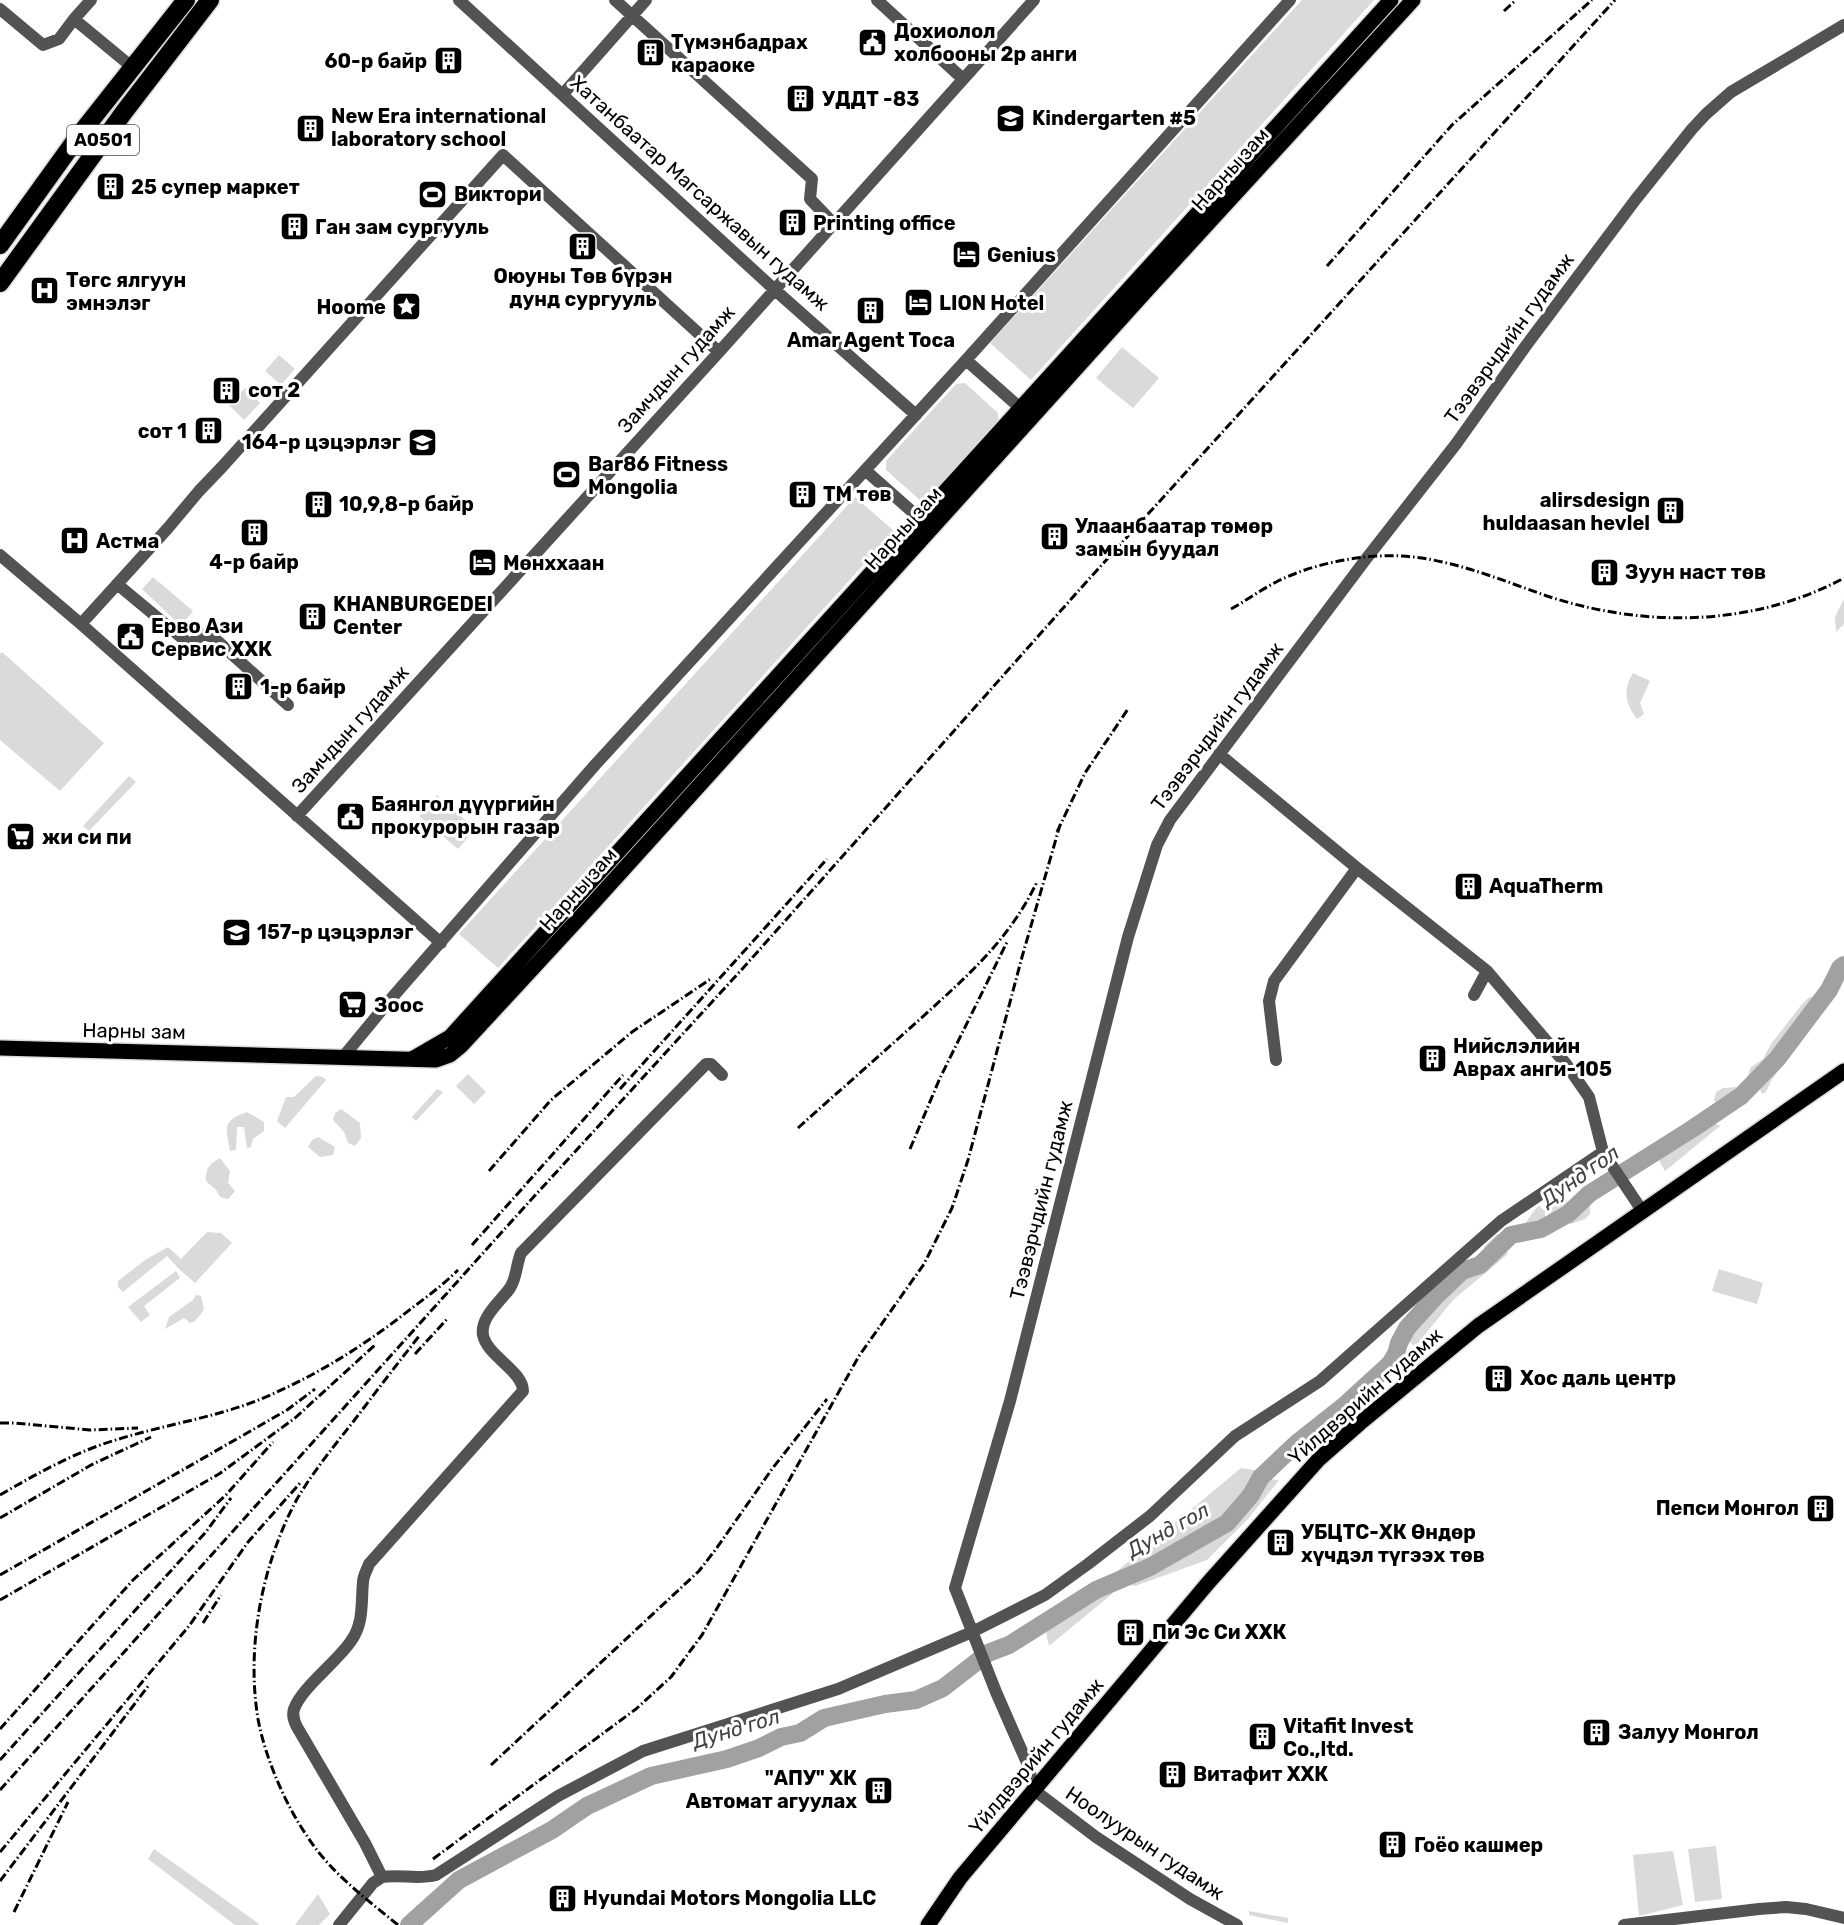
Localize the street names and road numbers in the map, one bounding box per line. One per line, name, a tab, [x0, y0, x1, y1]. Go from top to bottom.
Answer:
street label: Хатанбаатар Магсаржавын гудамж	[566, 70, 834, 316]
street label: Нарны зам	[1186, 123, 1274, 215]
road number: A0501	[67, 125, 139, 155]
street label: Тээвэрчдийн гудамж	[1439, 248, 1579, 428]
street label: Замчдын гудамж	[612, 300, 740, 438]
street label: Нарны зам	[859, 482, 947, 574]
street label: Тээвэрчдийн гудамж	[1146, 637, 1288, 815]
street label: Замчдын гудамж	[286, 660, 414, 798]
street label: Нарны зам	[534, 843, 622, 935]
street label: Нарны зам	[82, 1018, 186, 1044]
street label: Тээвэрчдийн гудамж	[1005, 1098, 1077, 1302]
street label: Yйлдвэрийн гудамж	[1283, 1322, 1447, 1470]
street label: Yйлдвэрийн гудамж	[964, 1673, 1108, 1839]
street label: Ноолуурын гудамж	[1061, 1781, 1229, 1905]

